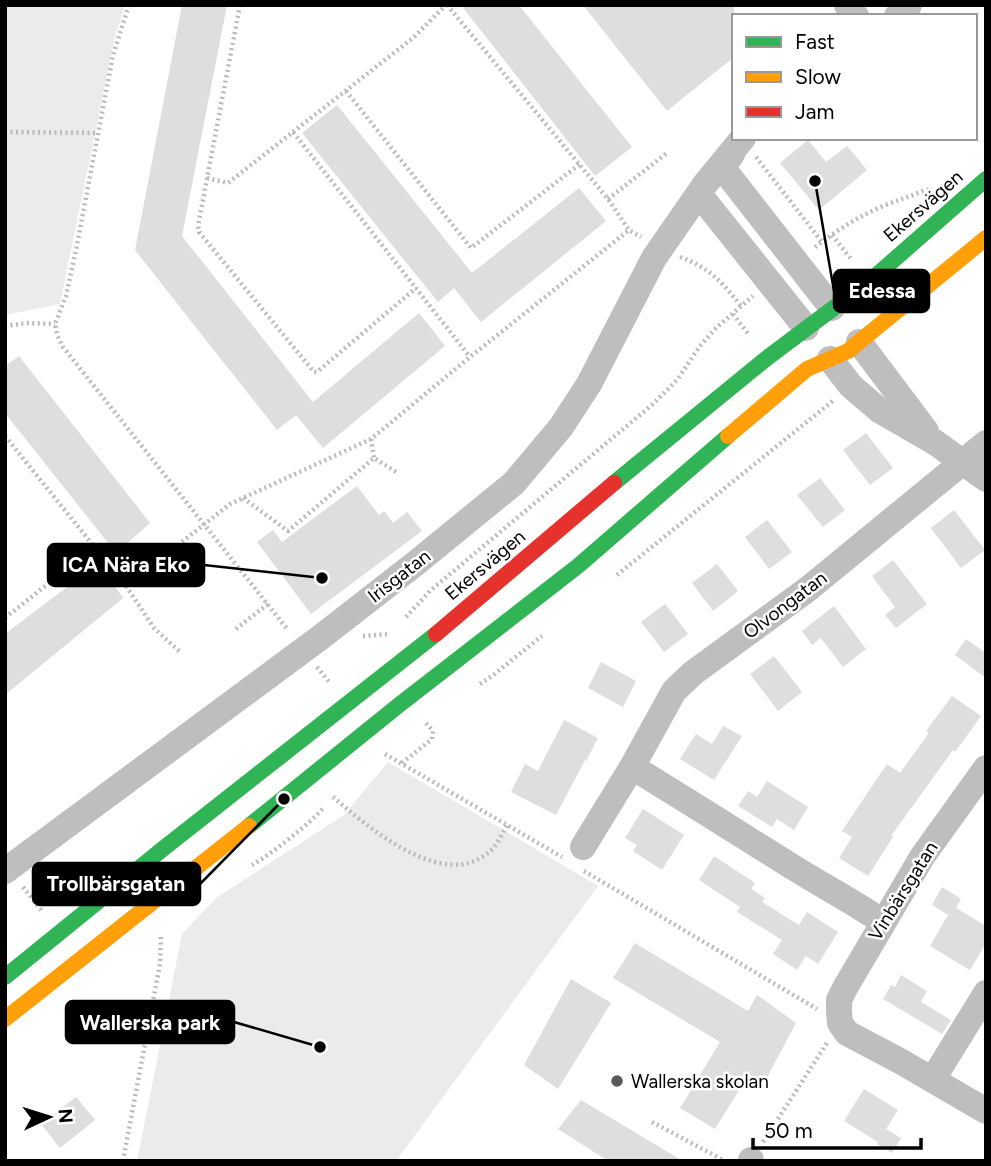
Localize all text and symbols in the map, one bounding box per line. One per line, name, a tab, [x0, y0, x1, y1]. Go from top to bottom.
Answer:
legend	[732, 14, 977, 140]
text: Fast	[795, 29, 835, 54]
text: Slow	[795, 64, 841, 89]
text: Jam	[795, 99, 834, 124]
street label: Ekersvägen	[879, 165, 967, 247]
callout: Edessa	[834, 270, 929, 312]
text: Edessa	[848, 278, 916, 303]
street label: Ekersvägen	[440, 525, 530, 605]
callout: ICA Nära Eko	[48, 544, 204, 586]
street label: Irisgatan	[363, 544, 435, 608]
text: ICA Nära Eko	[62, 552, 190, 577]
street label: Olvongatan	[739, 566, 831, 644]
street label: Vinbärsgatan	[863, 837, 943, 945]
callout: Trollbärsgatan	[33, 863, 200, 905]
text: Trollbärsgatan	[47, 871, 185, 896]
callout: Wallerska park	[66, 1001, 234, 1043]
text: Wallerska park	[80, 1010, 221, 1035]
place label: Wallerska skolan	[631, 1070, 769, 1093]
marker: Wallerska skolan	[609, 1073, 625, 1089]
north arrow	[14, 1082, 84, 1152]
scale bar	[753, 1106, 921, 1150]
text: N	[53, 1108, 77, 1124]
text: 50 m	[764, 1118, 813, 1143]

